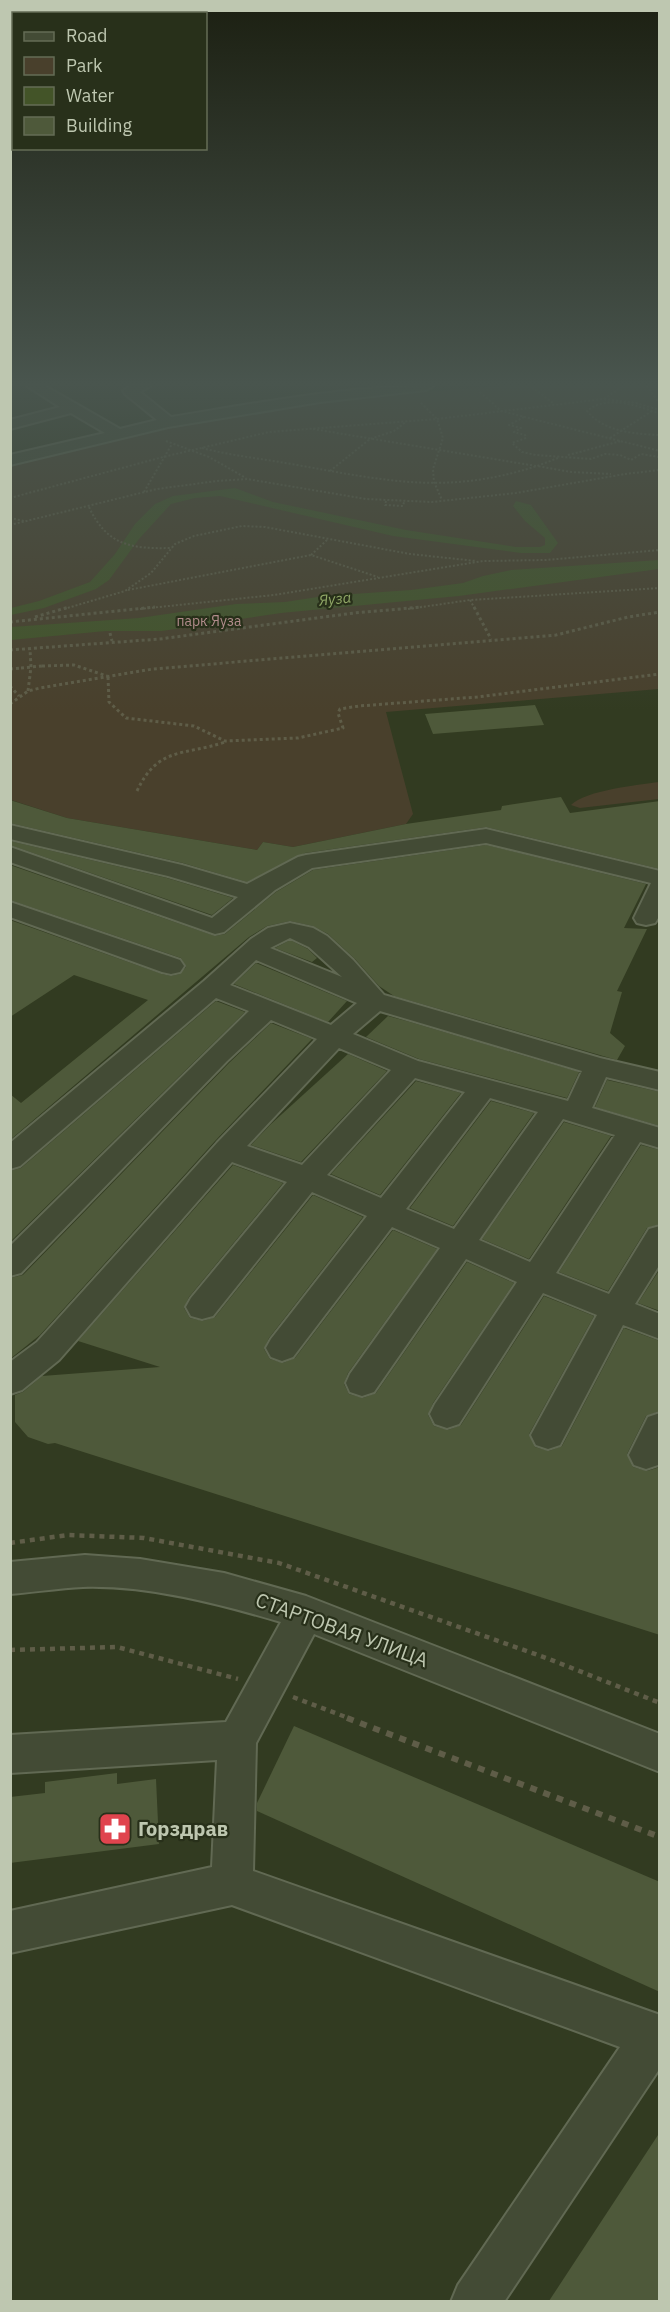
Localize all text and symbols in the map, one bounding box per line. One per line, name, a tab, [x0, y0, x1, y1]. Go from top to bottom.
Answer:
legend	[12, 12, 207, 150]
text: Road	[66, 24, 107, 47]
text: Park	[66, 54, 103, 77]
text: Water	[66, 84, 115, 107]
text: Building	[66, 114, 133, 137]
water label: Яуза	[317, 587, 352, 610]
park label: парк Яуза	[177, 612, 242, 630]
street label: СТАРТОВАЯ УЛИЦА	[252, 1586, 432, 1673]
pharmacy icon: Горздрав	[97, 1811, 133, 1847]
place label: Горздрав	[138, 1815, 228, 1842]

